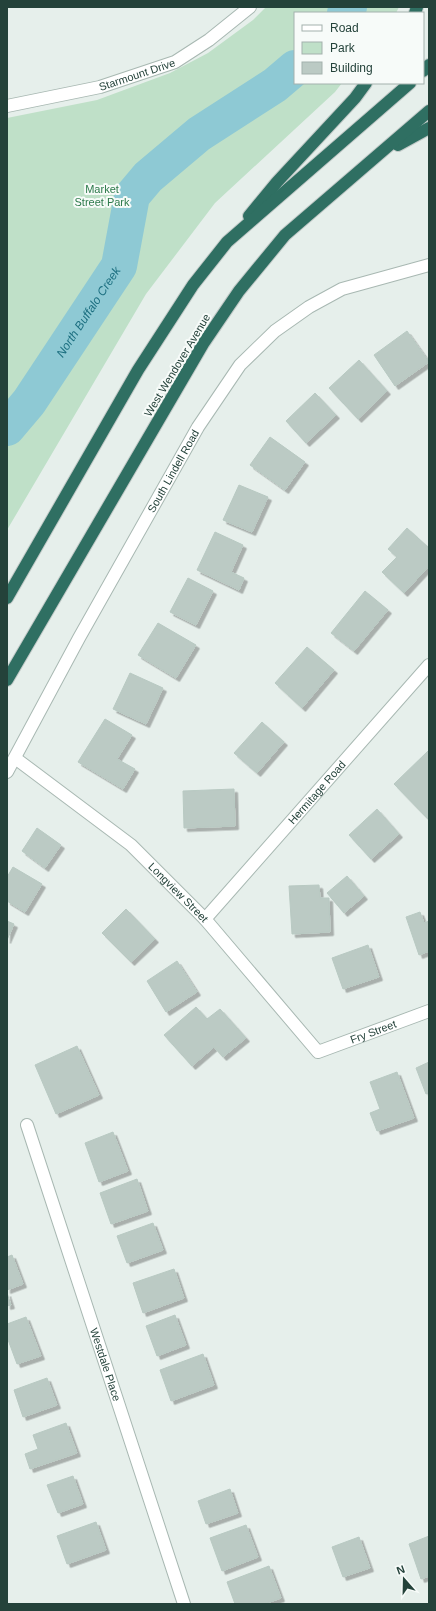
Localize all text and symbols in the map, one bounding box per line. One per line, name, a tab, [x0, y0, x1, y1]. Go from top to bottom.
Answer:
legend	[294, 12, 424, 84]
text: Road	[330, 21, 359, 35]
text: Park	[330, 41, 356, 55]
street label: Starmount Drive	[97, 56, 177, 93]
text: Building	[330, 61, 373, 75]
park label: Market Street Park	[74, 183, 130, 208]
water label: North Buffalo Creek	[54, 263, 124, 360]
street label: West Wendover Avenue	[142, 312, 212, 418]
street label: South Lindell Road	[145, 427, 201, 514]
street label: Hermitage Road	[286, 758, 348, 826]
street label: Longview Street	[146, 860, 211, 924]
street label: Fry Street	[348, 1018, 398, 1046]
street label: Westdale Place	[88, 1326, 123, 1403]
north arrow	[384, 1559, 424, 1599]
text: N	[395, 1563, 406, 1577]

